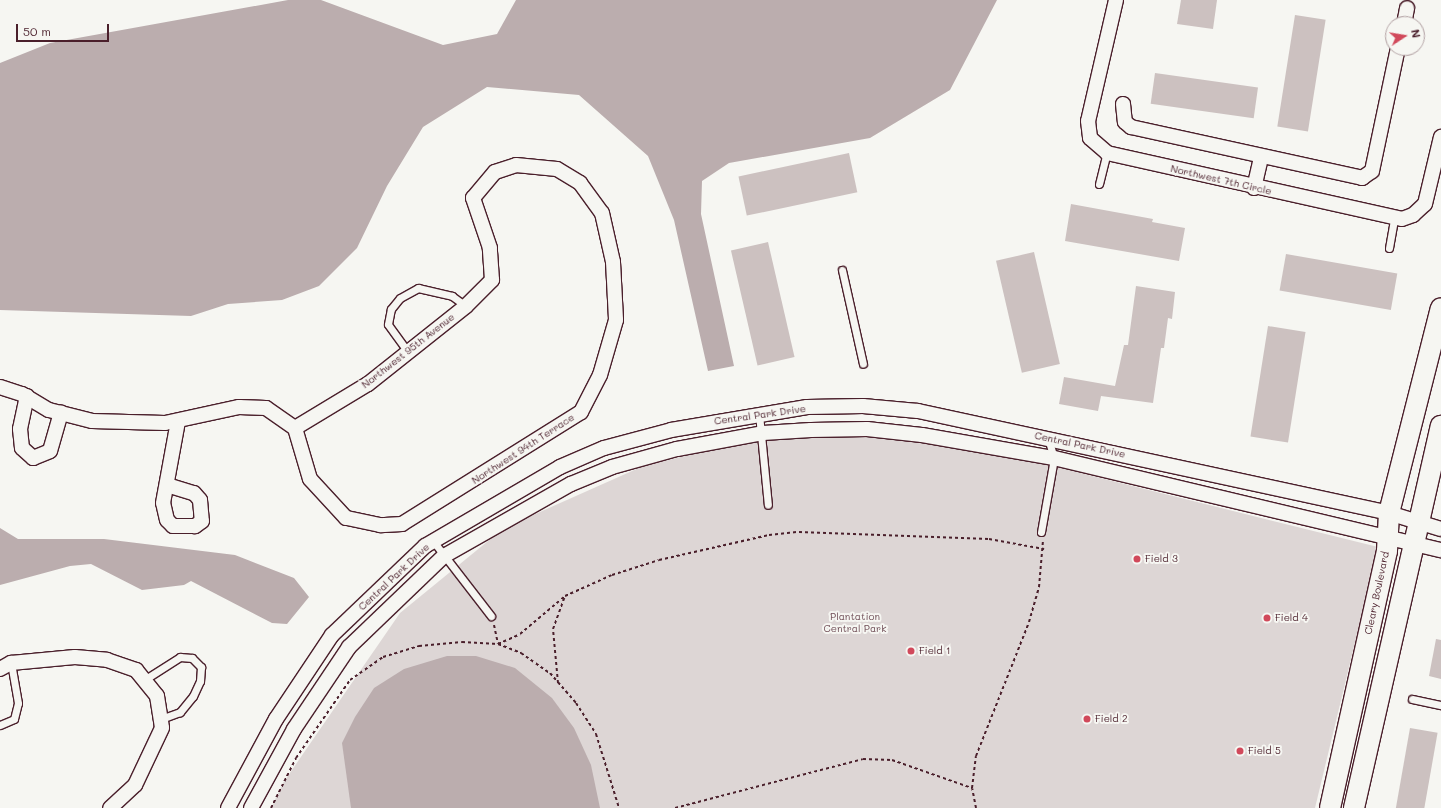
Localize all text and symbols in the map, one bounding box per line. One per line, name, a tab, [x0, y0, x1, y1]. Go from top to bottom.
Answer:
scale bar	[18, 16, 111, 42]
north arrow	[1385, 16, 1425, 56]
text: 50 m	[23, 23, 51, 39]
text: N	[1408, 28, 1424, 39]
street label: Northwest 7th Circle	[1169, 163, 1273, 197]
street label: Northwest 95th Avenue	[359, 311, 457, 391]
street label: Central Park Drive	[713, 403, 807, 427]
street label: Northwest 94th Terrace	[469, 411, 577, 487]
street label: Central Park Drive	[1033, 430, 1127, 460]
street label: Central Park Drive	[356, 541, 432, 613]
street label: Cleary Boulevard	[1362, 550, 1392, 636]
place label: Field 3	[1145, 553, 1178, 565]
marker: Field 3	[1132, 554, 1142, 564]
park label: Plantation Central Park	[824, 610, 886, 634]
place label: Field 4	[1275, 612, 1308, 624]
marker: Field 4	[1262, 613, 1272, 623]
place label: Field 1	[919, 645, 950, 657]
marker: Field 1	[906, 646, 916, 656]
place label: Field 2	[1095, 713, 1127, 725]
marker: Field 2	[1082, 714, 1092, 724]
place label: Field 5	[1248, 745, 1281, 757]
marker: Field 5	[1235, 746, 1245, 756]

